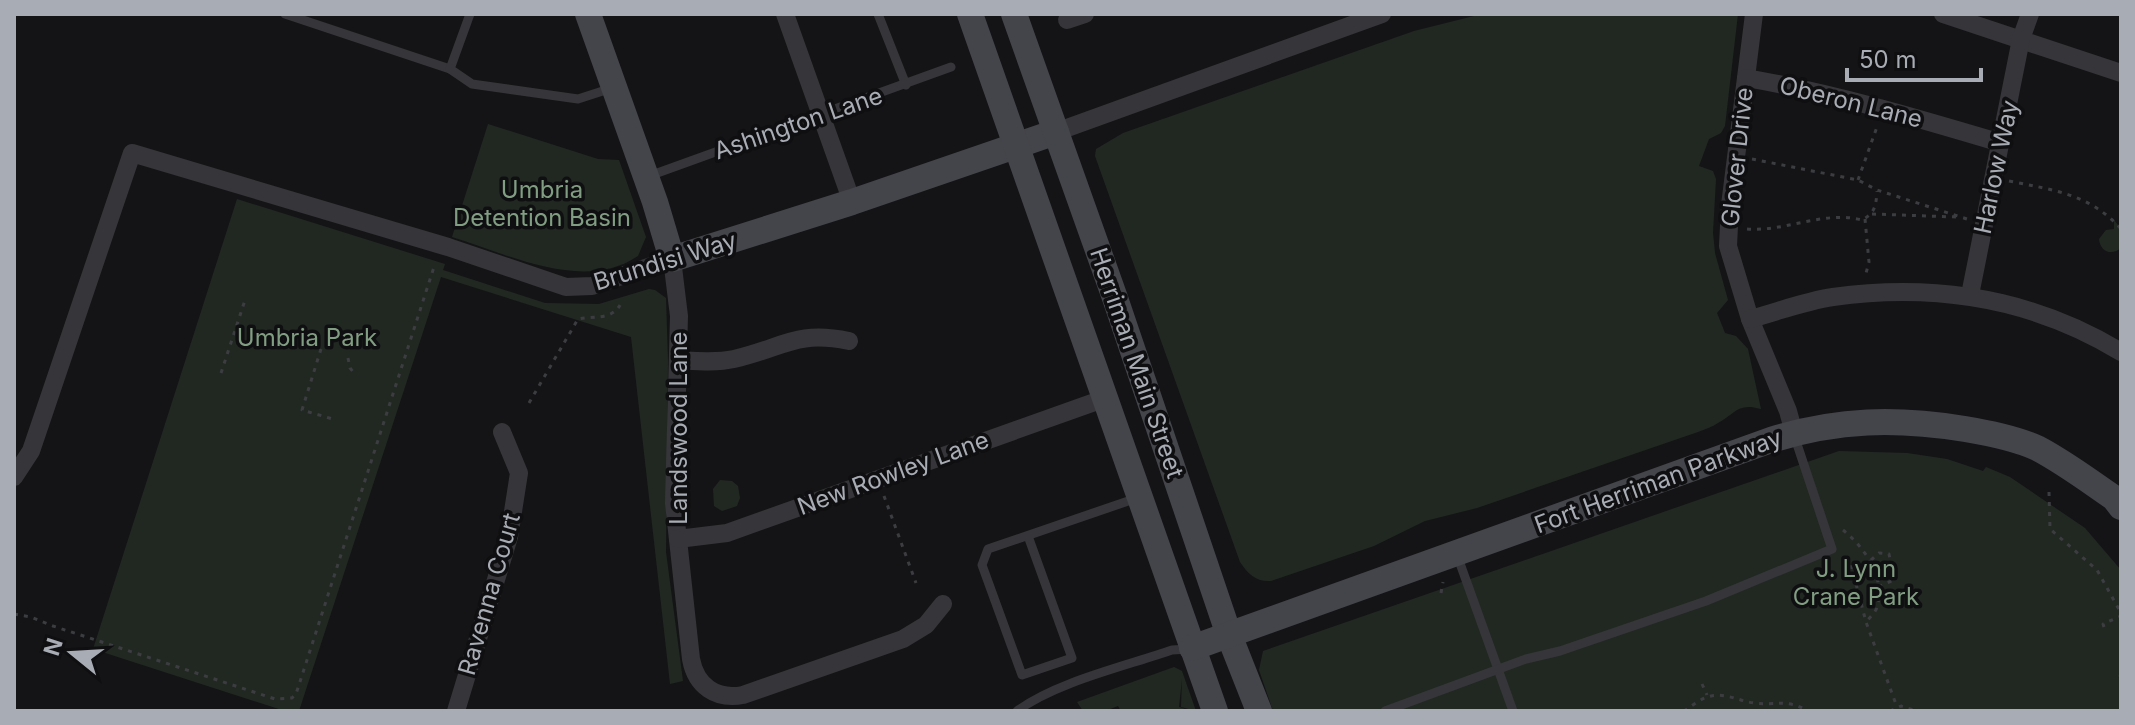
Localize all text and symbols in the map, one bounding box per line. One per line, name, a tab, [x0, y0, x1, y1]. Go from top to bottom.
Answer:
scale bar	[1847, 32, 1981, 82]
text: 50 m	[1859, 45, 1917, 74]
street label: Oberon Lane	[1777, 70, 1925, 134]
street label: Ashington Lane	[710, 81, 886, 165]
street label: Glover Drive	[1715, 86, 1759, 228]
street label: Harlow Way	[1968, 98, 2024, 236]
park label: Umbria Detention Basin	[453, 175, 631, 232]
street label: Brundisi Way	[590, 226, 740, 296]
street label: Herriman Main Street	[1084, 244, 1190, 482]
park label: Umbria Park	[237, 323, 377, 352]
street label: Landswood Lane	[664, 331, 693, 525]
street label: Fort Herriman Parkway	[1530, 423, 1786, 539]
street label: New Rowley Lane	[793, 425, 993, 521]
street label: Ravenna Court	[452, 509, 526, 678]
park label: J. Lynn Crane Park	[1793, 554, 1919, 611]
north arrow	[32, 613, 112, 693]
text: N	[38, 635, 68, 659]

